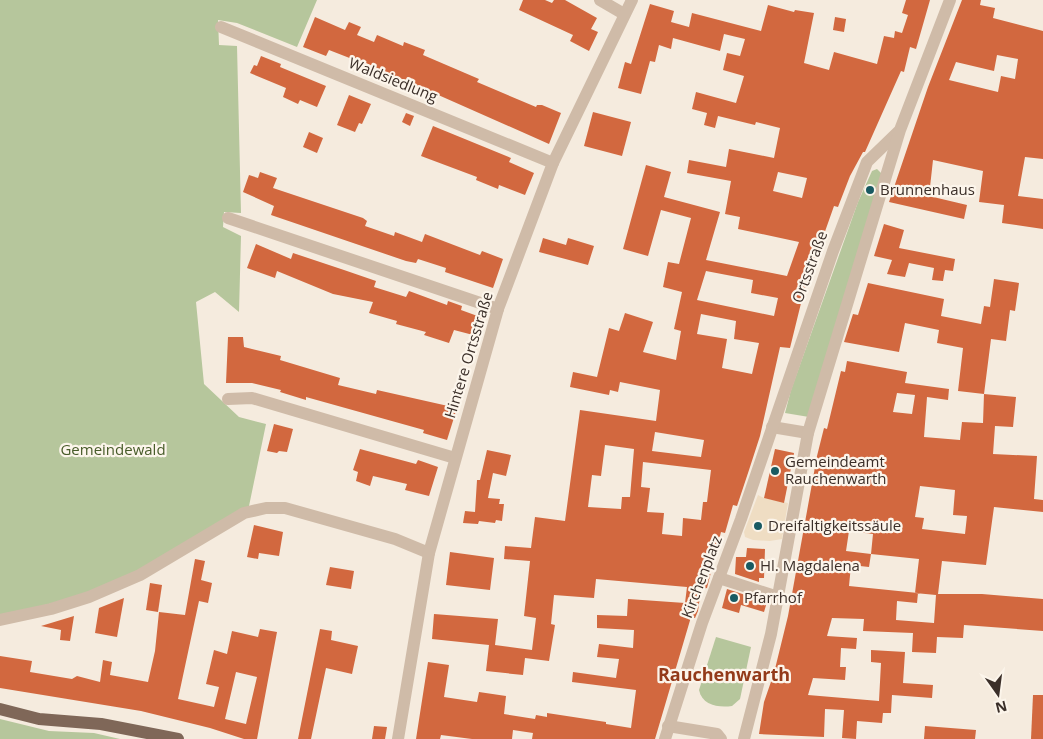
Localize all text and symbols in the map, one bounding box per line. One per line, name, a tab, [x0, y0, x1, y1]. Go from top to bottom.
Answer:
street label: Waldsiedlung	[346, 52, 441, 106]
place label: Brunnenhaus	[880, 179, 975, 199]
marker: Brunnenhaus	[864, 184, 876, 196]
street label: Ortsstraße	[787, 228, 831, 305]
street label: Hintere Ortsstraße	[439, 289, 497, 420]
park label: Gemeindewald	[60, 439, 166, 459]
place label: Gemeindeamt Rauchenwarth	[785, 451, 886, 488]
marker: Gemeindeamt Rauchenwarth	[769, 465, 781, 477]
place label: Dreifaltigkeitssäule	[768, 515, 901, 535]
marker: Dreifaltigkeitssäule	[752, 520, 764, 532]
street label: Kirchenplatz	[676, 533, 726, 621]
place label: Hl. Magdalena	[760, 555, 860, 575]
marker: Hl. Magdalena	[744, 560, 756, 572]
place label: Pfarrhof	[744, 587, 803, 607]
marker: Pfarrhof	[728, 592, 740, 604]
district label: Rauchenwarth	[658, 662, 790, 686]
north arrow	[973, 669, 1023, 719]
text: N	[993, 697, 1009, 718]

